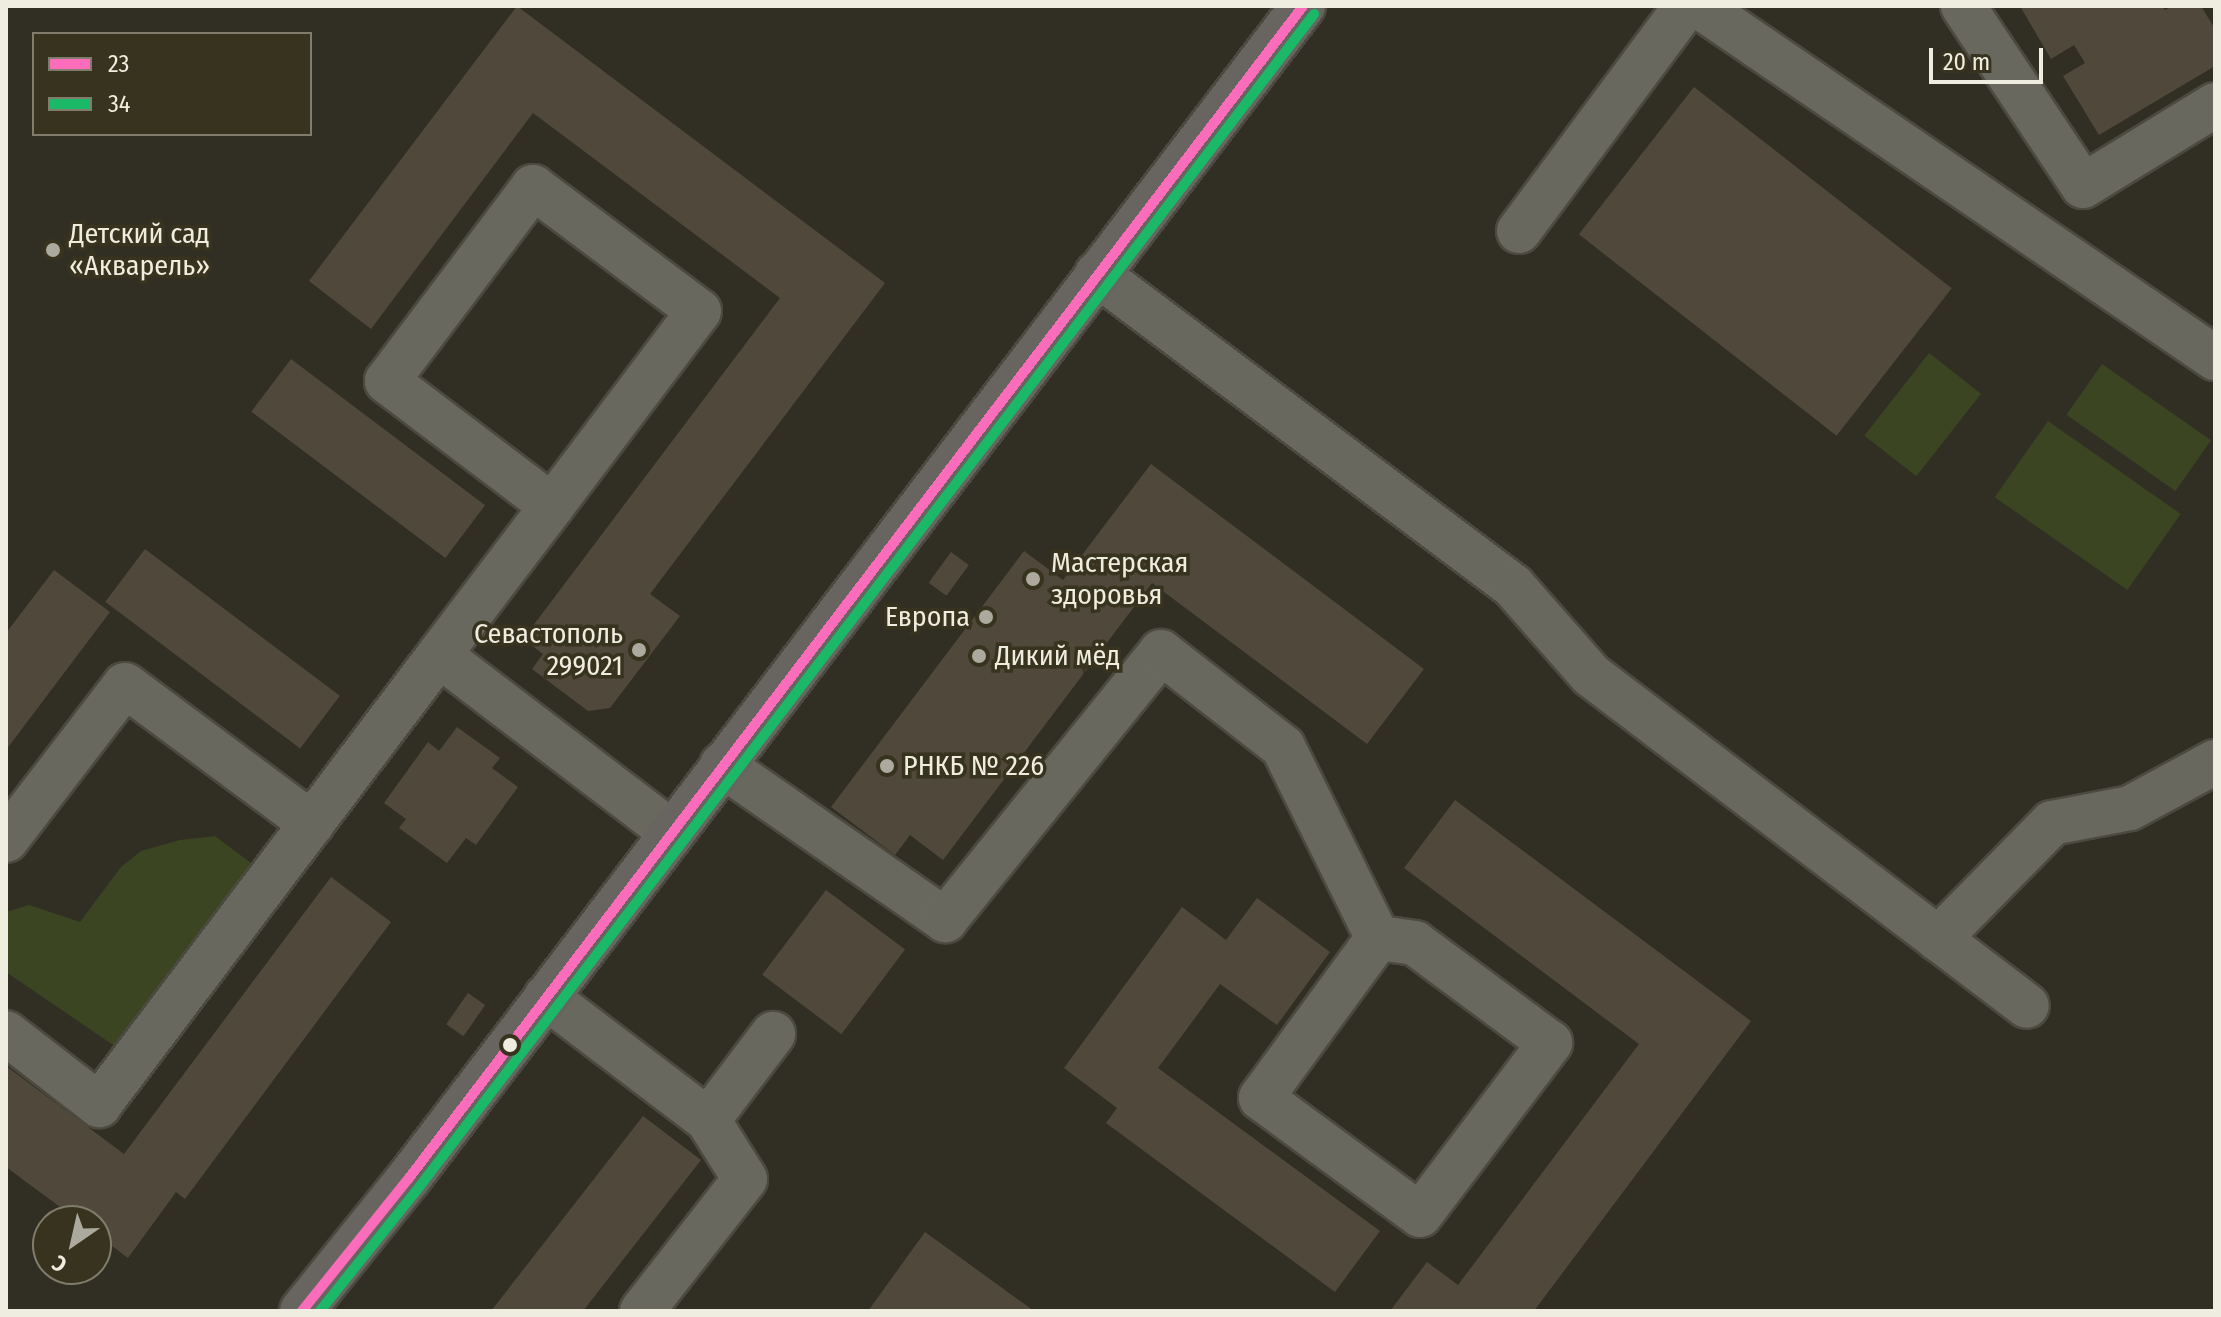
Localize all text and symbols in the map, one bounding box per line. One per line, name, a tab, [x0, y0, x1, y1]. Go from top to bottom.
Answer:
legend	[32, 32, 312, 136]
scale bar	[1933, 32, 2047, 82]
text: 20 m	[1943, 48, 1990, 76]
text: 23	[108, 50, 129, 78]
text: 34	[108, 90, 130, 118]
place label: Детский сад «Акварель»	[69, 217, 210, 283]
marker: Детский сад «Акварель»	[44, 241, 62, 259]
place label: Мастерская здоровья	[1051, 546, 1188, 612]
marker: Мастерская здоровья	[1022, 568, 1044, 590]
place label: Европа	[885, 600, 970, 634]
marker: Европа	[977, 608, 995, 626]
place label: Севастополь 299021	[474, 617, 623, 683]
place label: Дикий мёд	[995, 639, 1120, 673]
marker: Севастополь 299021	[630, 641, 648, 659]
marker: Дикий мёд	[970, 647, 988, 665]
place label: РНКБ № 226	[903, 749, 1044, 783]
marker: РНКБ № 226	[878, 757, 896, 775]
unlabelled marker	[502, 1037, 518, 1053]
north arrow	[32, 1205, 112, 1285]
text: С	[47, 1249, 72, 1278]

